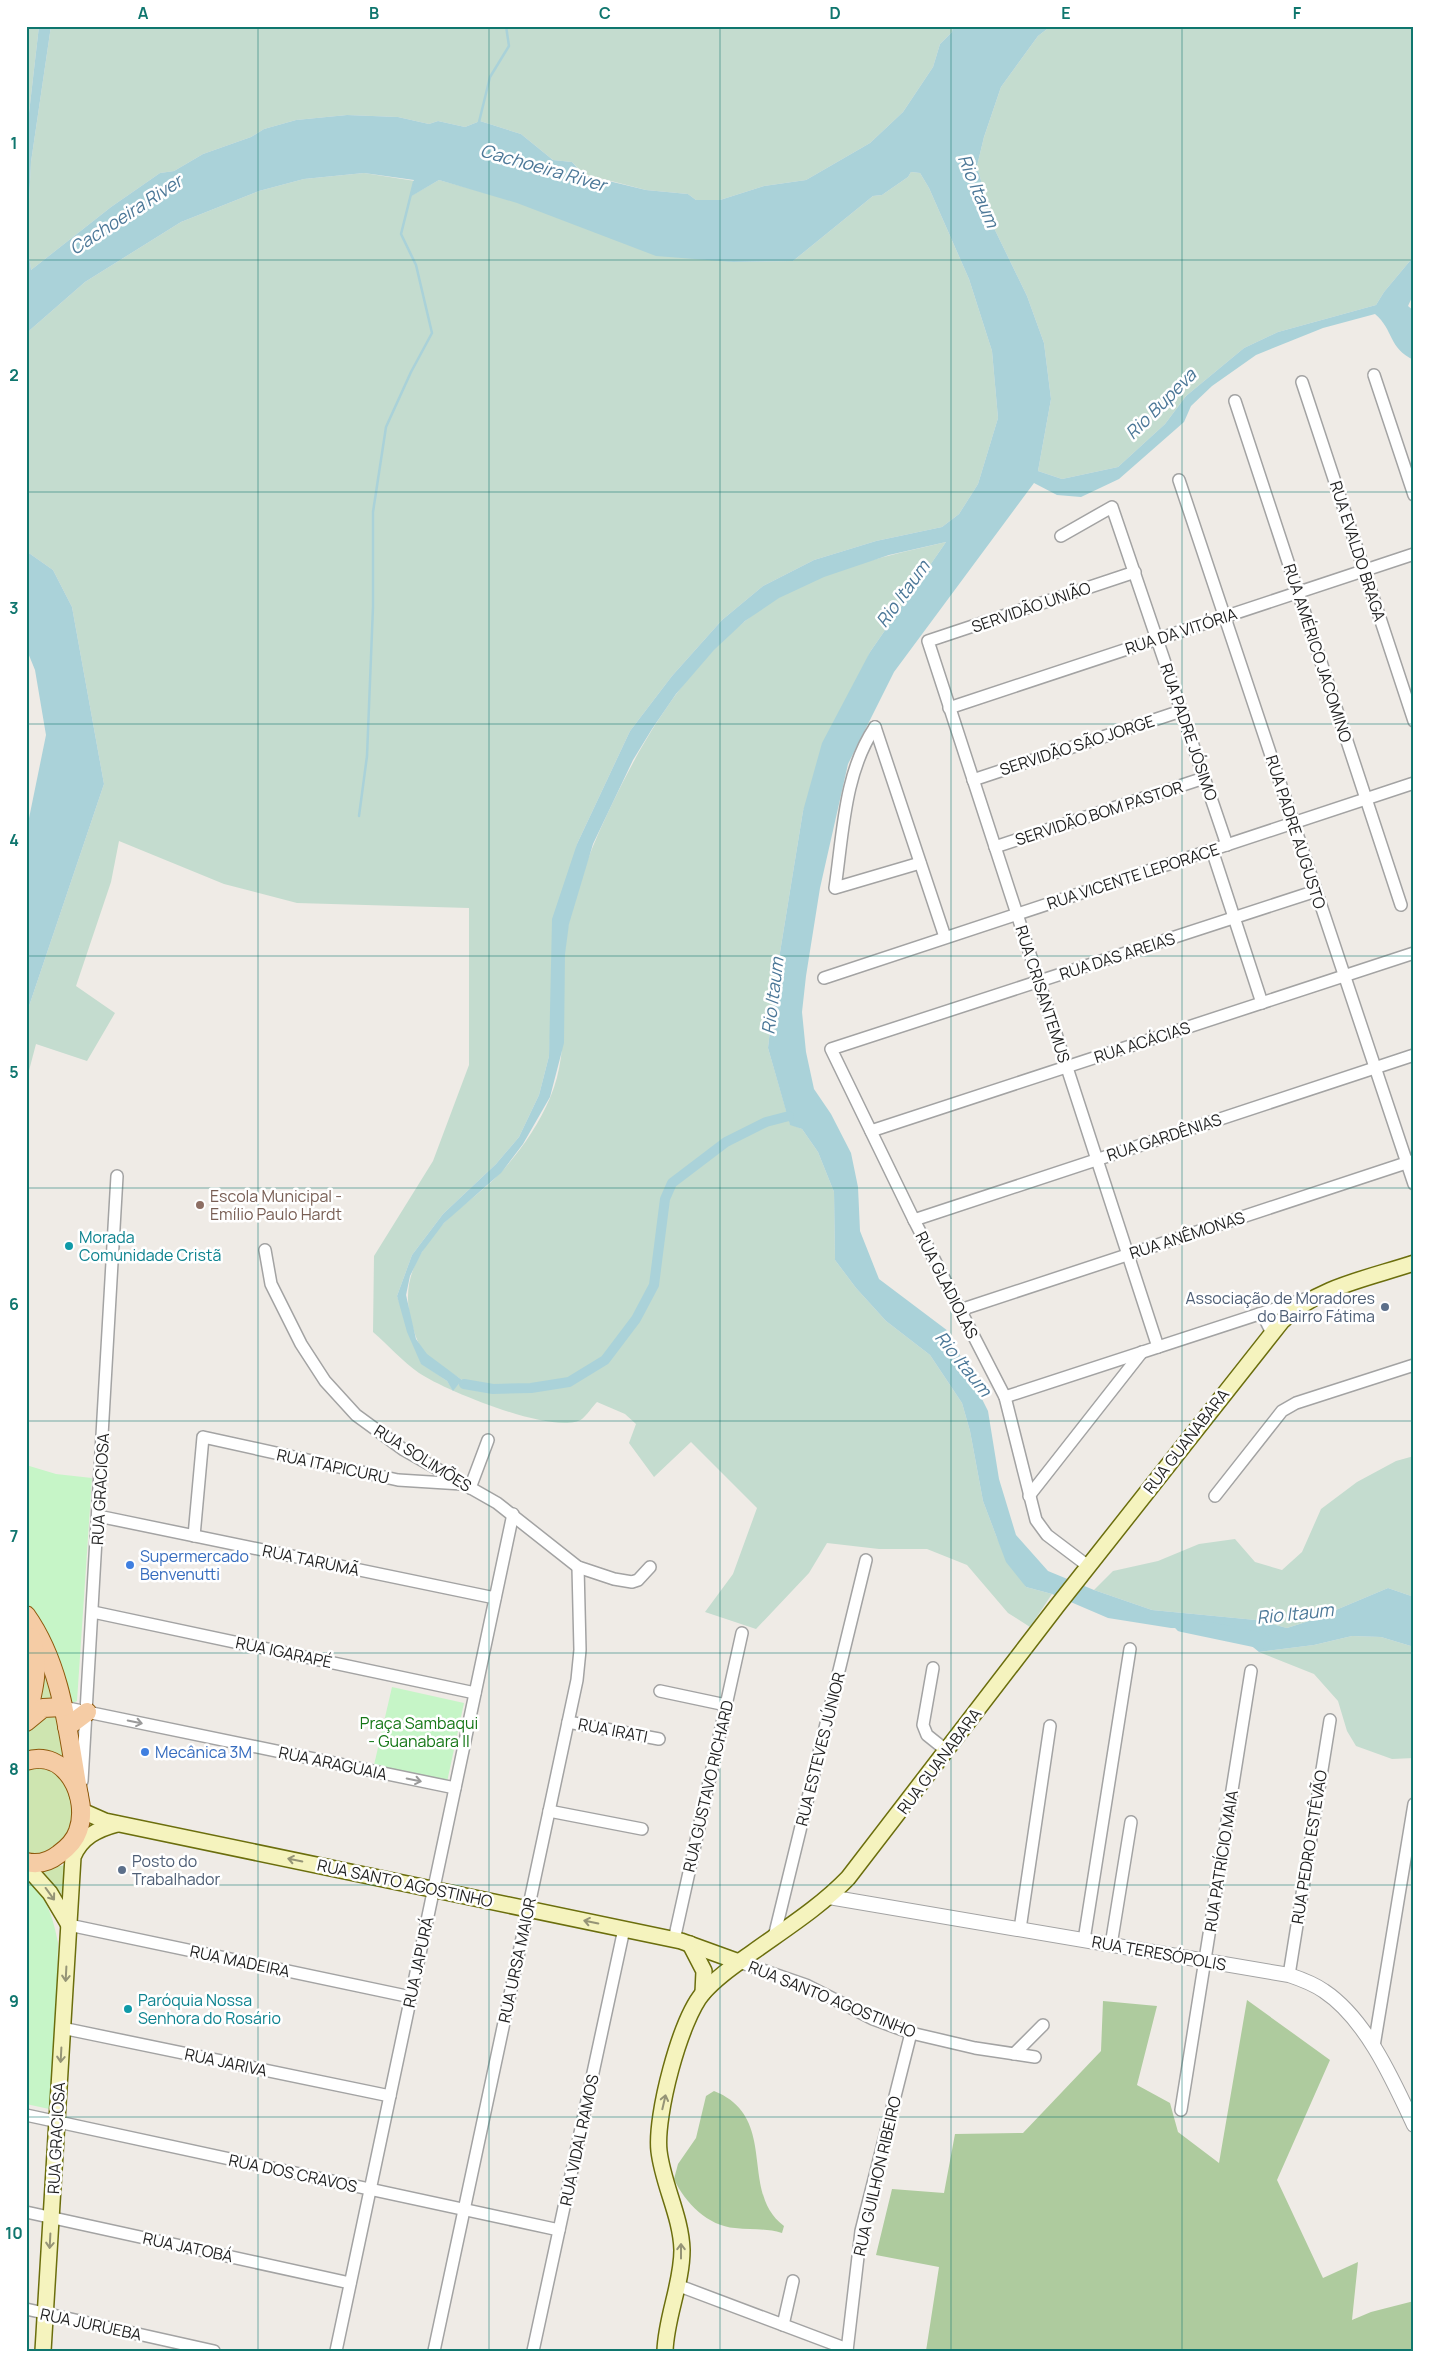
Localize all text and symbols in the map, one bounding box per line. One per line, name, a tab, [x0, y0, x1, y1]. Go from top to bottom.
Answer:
text: A	[138, 2, 149, 24]
text: B	[369, 2, 379, 24]
text: C	[599, 2, 611, 24]
text: D	[829, 2, 841, 24]
text: E	[1061, 2, 1071, 24]
text: F	[1293, 2, 1302, 24]
text: 1	[10, 132, 18, 154]
water label: Cachoeira River	[477, 138, 611, 197]
water label: Rio Itaum	[953, 150, 1006, 232]
water label: Cachoeira River	[64, 167, 189, 260]
water label: Rio Bupeva	[1120, 362, 1202, 444]
text: 2	[9, 364, 19, 386]
street label: RUA EVALDO BRAGA	[1325, 478, 1391, 624]
water label: Rio Itaum	[870, 554, 936, 632]
street label: RUA AMÉRICO JACOMINO	[1279, 561, 1357, 746]
street label: SERVIDÃO UNIÃO	[968, 576, 1094, 638]
text: 3	[9, 597, 19, 619]
street label: RUA DA VITÓRIA	[1122, 603, 1240, 659]
street label: RUA PADRE JÓSIMO	[1155, 660, 1223, 804]
street label: SERVIDÃO SÃO JORGE	[997, 710, 1157, 780]
street label: RUA PADRE AUGUSTO	[1261, 752, 1331, 912]
street label: SERVIDÃO BOM PASTOR	[1012, 775, 1186, 851]
text: 4	[9, 829, 19, 851]
street label: RUA VICENTE LEPORACE	[1044, 838, 1222, 914]
street label: RUA CRISANTEMUS	[1010, 923, 1076, 1066]
street label: RUA DAS AREIAS	[1056, 927, 1178, 985]
water label: Rio Itaum	[755, 954, 789, 1036]
street label: RUA ACÁCIAS	[1091, 1016, 1193, 1068]
text: 5	[9, 1061, 19, 1083]
street label: RUA GARDÊNIAS	[1104, 1108, 1224, 1166]
place label: Escola Municipal - Emílio Paulo Hardt	[210, 1185, 342, 1225]
marker: Escola Municipal - Emílio Paulo Hardt	[194, 1199, 206, 1211]
street label: RUA ANÊMONAS	[1127, 1206, 1248, 1264]
place label: Morada Comunidade Cristã	[79, 1226, 221, 1266]
street label: RUA GLADIOLAS	[910, 1228, 984, 1343]
marker: Morada Comunidade Cristã	[63, 1240, 75, 1252]
place label: Associação de Moradores do Bairro Fátima	[1185, 1287, 1375, 1327]
text: 6	[9, 1293, 19, 1315]
marker: Associação de Moradores do Bairro Fátima	[1379, 1301, 1391, 1313]
water label: Rio Itaum	[930, 1326, 998, 1402]
street label: RUA GUANABARA	[1138, 1384, 1234, 1498]
street label: RUA SOLIMÕES	[370, 1419, 476, 1497]
street label: RUA GRACIOSA	[86, 1432, 114, 1546]
street label: RUA ITAPICURU	[275, 1443, 391, 1489]
text: 7	[10, 1525, 18, 1547]
street label: RUA TARUMÃ	[261, 1539, 361, 1581]
place label: Supermercado Benvenutti	[140, 1545, 249, 1585]
marker: Supermercado Benvenutti	[124, 1559, 136, 1571]
water label: Rio Itaum	[1255, 1597, 1336, 1629]
street label: RUA IGARAPÉ	[234, 1631, 334, 1673]
street label: RUA ESTEVES JÚNIOR	[790, 1670, 850, 1828]
street label: RUA GUSTAVO RICHARD	[678, 1698, 739, 1874]
street label: RUA GUANABARA	[892, 1703, 986, 1819]
park label: Praça Sambaqui - Guanabara II	[360, 1712, 478, 1752]
street label: RUA IRATI	[576, 1712, 650, 1748]
one-way arrow	[127, 1718, 143, 1727]
place label: Mecânica 3M	[155, 1741, 252, 1763]
street label: RUA ARAGUAIA	[277, 1741, 389, 1785]
marker: Mecânica 3M	[139, 1746, 151, 1758]
text: 8	[9, 1758, 19, 1780]
street label: RUA PEDRO ESTÊVÃO	[1286, 1768, 1332, 1926]
one-way arrow	[406, 1775, 422, 1785]
street label: RUA PATRÍCIO MAIA	[1199, 1789, 1243, 1933]
place label: Posto do Trabalhador	[132, 1850, 221, 1890]
street label: RUA SANTO AGOSTINHO	[315, 1854, 495, 1912]
one-way arrow	[288, 1855, 304, 1864]
marker: Posto do Trabalhador	[116, 1864, 128, 1876]
one-way arrow	[45, 1887, 55, 1901]
street label: RUA URSA MAIOR	[493, 1895, 541, 2025]
street label: RUA JAPURÁ	[398, 1914, 438, 2010]
one-way arrow	[584, 1917, 600, 1927]
street label: RUA TERESÓPOLIS	[1090, 1930, 1228, 1976]
street label: RUA MADEIRA	[188, 1940, 292, 1982]
street label: RUA SANTO AGOSTINHO	[745, 1955, 919, 2043]
one-way arrow	[61, 1965, 70, 1981]
place label: Paróquia Nossa Senhora do Rosário	[138, 1989, 281, 2029]
text: 9	[9, 1990, 19, 2012]
marker: Paróquia Nossa Senhora do Rosário	[122, 2003, 134, 2015]
street label: RUA JARIVA	[183, 2043, 269, 2081]
one-way arrow	[56, 2047, 65, 2063]
street label: RUA VIDAL RAMOS	[554, 2072, 604, 2208]
street label: RUA GRACIOSA	[42, 2081, 70, 2195]
street label: RUA GUILHON RIBEIRO	[848, 2094, 906, 2258]
one-way arrow	[660, 2095, 669, 2111]
street label: RUA DOS CRAVOS	[227, 2149, 359, 2197]
text: 10	[5, 2222, 23, 2244]
street label: RUA JATOBÁ	[141, 2227, 235, 2267]
one-way arrow	[45, 2232, 54, 2248]
one-way arrow	[676, 2244, 686, 2260]
street label: RUA JURUEBA	[38, 2303, 144, 2345]

